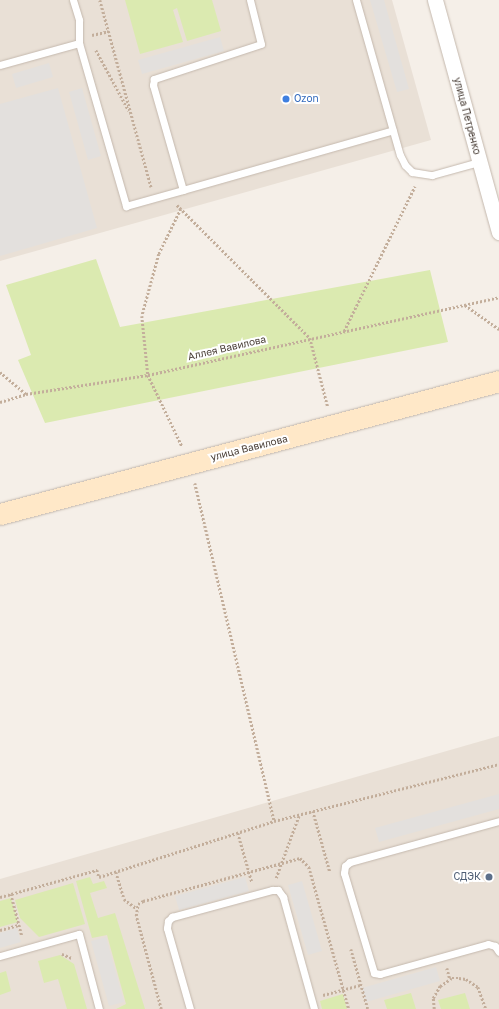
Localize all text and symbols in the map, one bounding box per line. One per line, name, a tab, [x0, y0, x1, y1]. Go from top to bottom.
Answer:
street label: улица Петренко	[451, 76, 483, 156]
place label: Ozon	[294, 93, 319, 105]
marker: Ozon	[281, 94, 291, 104]
street label: Аллея Вавилова	[187, 333, 267, 363]
street label: улица Вавилова	[209, 433, 289, 463]
place label: СДЭК	[454, 871, 481, 883]
marker: СДЭК	[484, 872, 494, 882]

